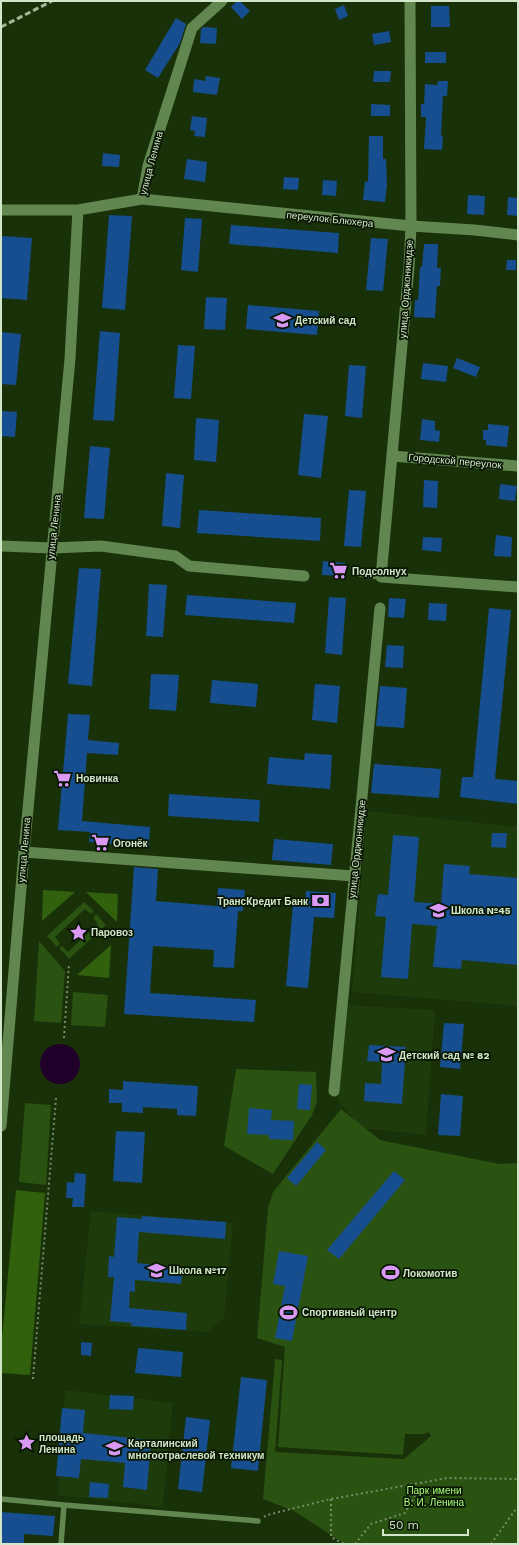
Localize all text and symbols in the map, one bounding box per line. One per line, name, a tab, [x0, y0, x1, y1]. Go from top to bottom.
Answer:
street label: улица Ленина	[137, 130, 165, 196]
street label: переулок Блюхера	[286, 209, 374, 229]
street label: улица Орджоникидзе	[397, 239, 415, 339]
school or university icon: Детский сад	[272, 310, 292, 330]
place label: Детский сад	[295, 315, 356, 326]
street label: Городской переулок	[408, 451, 503, 471]
street label: улица Ленина	[45, 494, 63, 560]
supermarket icon: Подсолнух	[329, 561, 349, 581]
place label: Подсолнух	[352, 566, 407, 577]
supermarket icon: Новинка	[53, 768, 73, 788]
place label: Новинка	[76, 773, 119, 784]
street label: улица Орджоникидзе	[346, 799, 368, 899]
street label: улица Ленина	[16, 817, 32, 883]
supermarket icon: Огонёк	[90, 833, 110, 853]
place label: Огонёк	[113, 838, 149, 849]
bank icon: ТрансКредит Банк	[311, 891, 331, 911]
place label: ТрансКредит Банк	[217, 896, 309, 907]
school or university icon: Школа №45	[428, 900, 448, 920]
place label: Школа №45	[451, 905, 511, 916]
place icon: Паровоз	[68, 922, 88, 942]
place label: Паровоз	[91, 927, 133, 938]
school or university icon: Детский сад № 82	[376, 1045, 396, 1065]
place label: Детский сад № 82	[399, 1050, 489, 1061]
school or university icon: Школа №17	[146, 1260, 166, 1280]
sports icon: Локомотив	[380, 1263, 400, 1283]
place label: Школа №17	[169, 1265, 227, 1276]
place label: Локомотив	[403, 1268, 457, 1279]
sports icon: Спортивный центр	[279, 1302, 299, 1322]
place label: Спортивный центр	[302, 1307, 397, 1318]
place label: площадь Ленина	[39, 1432, 84, 1455]
place icon: площадь Ленина	[16, 1433, 36, 1453]
place label: Карталинский многоотраслевой техникум	[128, 1438, 265, 1461]
school or university icon: Карталинский многоотраслевой техникум	[105, 1439, 125, 1459]
park label: Парк имени В. И. Ленина	[404, 1485, 465, 1508]
scale bar	[383, 1511, 468, 1537]
text: 50 m	[389, 1518, 419, 1532]

